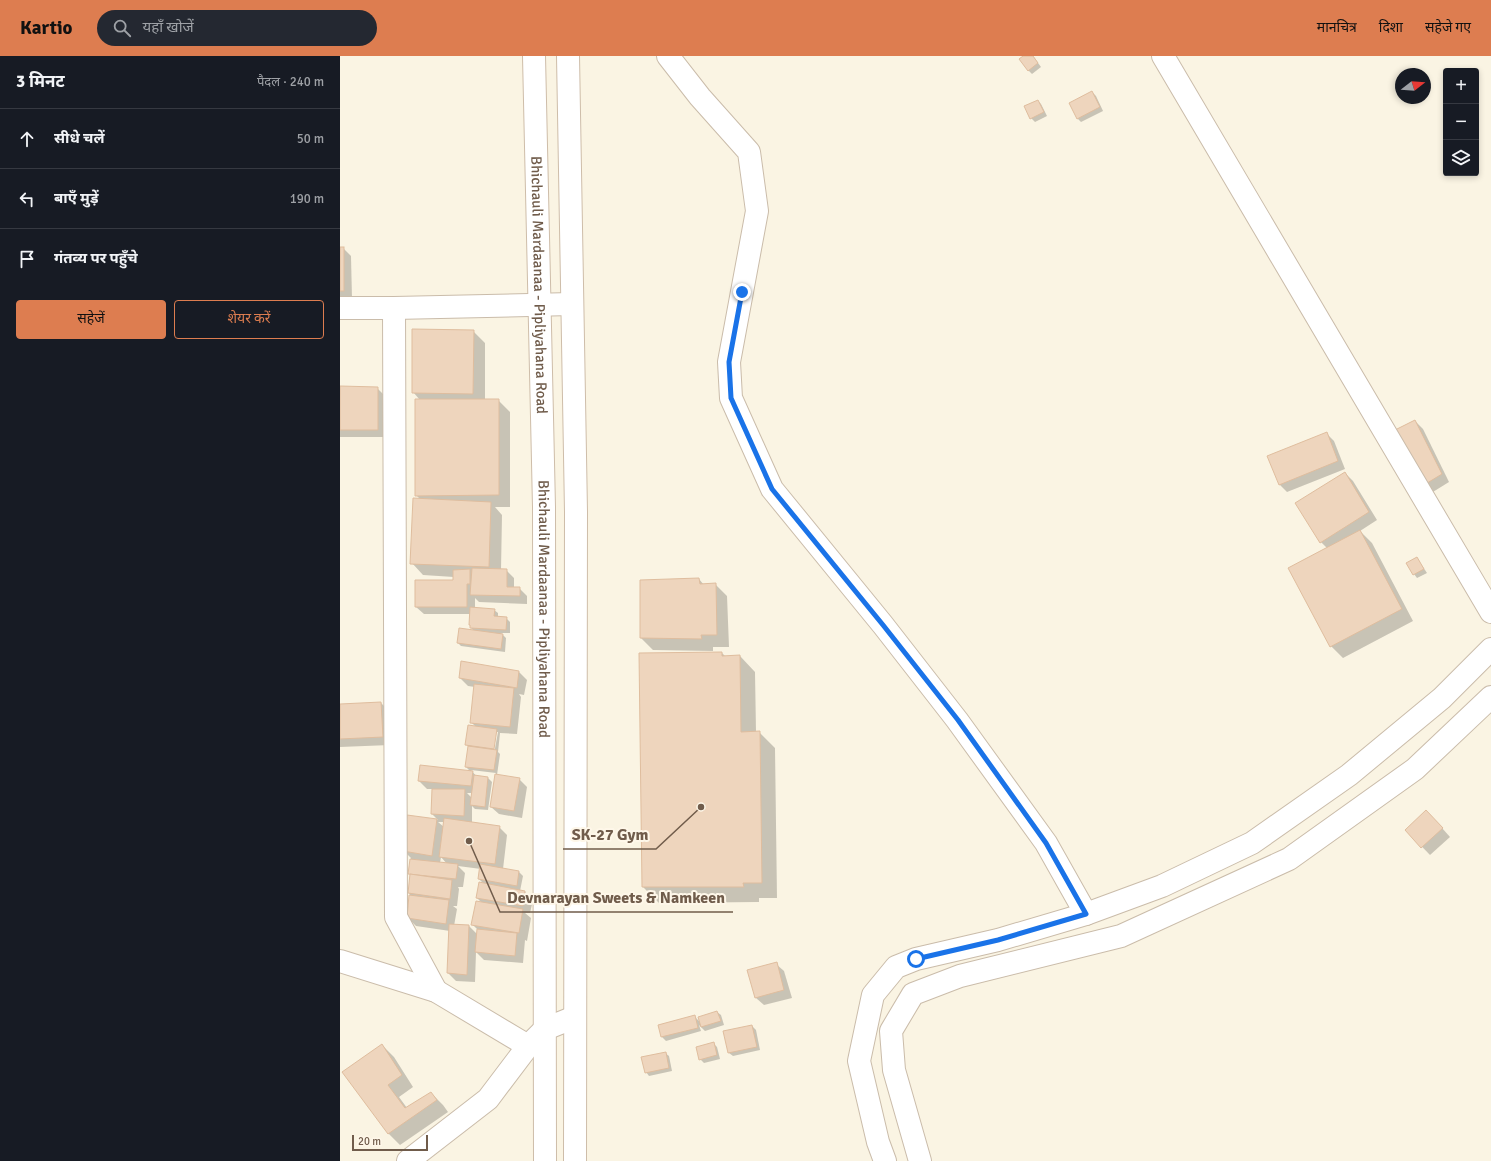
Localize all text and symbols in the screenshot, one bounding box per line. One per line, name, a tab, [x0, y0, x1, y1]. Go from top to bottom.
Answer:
search box	[97, 10, 377, 46]
text: Kartio	[20, 16, 73, 40]
icon: search	[111, 17, 133, 39]
text: यहाँ खोजें	[143, 18, 194, 36]
text: मानचित्र	[1317, 19, 1357, 36]
text: दिशा	[1379, 19, 1403, 36]
text: सहेजे गए	[1425, 19, 1471, 36]
north arrow	[1395, 68, 1431, 104]
map controls	[1443, 68, 1479, 176]
button: +	[1443, 68, 1479, 104]
text: 3 मिनट	[16, 71, 65, 92]
text: पैदल · 240 m	[257, 74, 324, 90]
button: −	[1443, 104, 1479, 140]
icon: ahead	[16, 128, 38, 150]
text: सीधे चलें	[54, 129, 105, 147]
text: 50 m	[297, 131, 324, 147]
button: layers	[1443, 140, 1479, 176]
street label: Bhichauli Mardaanaa - Pipliyahana Road	[527, 156, 551, 414]
icon: left	[16, 188, 38, 210]
text: बाएँ मुड़ें	[54, 189, 98, 207]
text: 190 m	[290, 191, 324, 207]
icon: arrive	[16, 248, 38, 270]
text: गंतव्य पर पहुँचे	[54, 249, 138, 267]
route end	[733, 283, 751, 301]
button: सहेजें	[16, 300, 166, 339]
button: शेयर करें	[174, 300, 324, 339]
street label: Bhichauli Mardaanaa - Pipliyahana Road	[534, 480, 553, 738]
callout: SK-27 Gym	[563, 821, 656, 849]
text: SK-27 Gym	[572, 825, 648, 845]
callout: Devnarayan Sweets & Namkeen	[500, 884, 733, 912]
text: Devnarayan Sweets & Namkeen	[507, 888, 725, 908]
route start	[907, 950, 925, 968]
scale bar	[352, 1133, 428, 1152]
text: 20 m	[358, 1135, 381, 1148]

